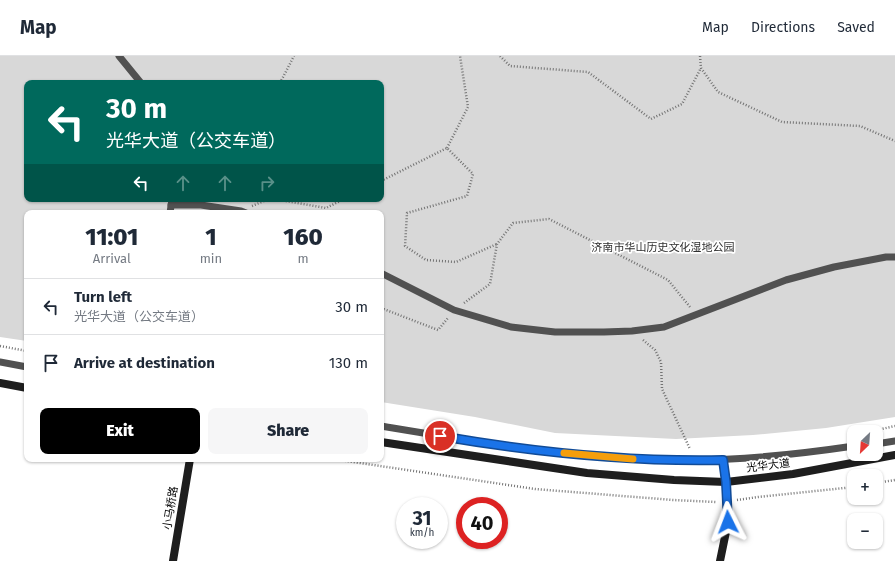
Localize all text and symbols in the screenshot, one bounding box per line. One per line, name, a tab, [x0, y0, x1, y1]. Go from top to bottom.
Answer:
text: Map	[20, 16, 57, 39]
text: Map	[702, 19, 729, 36]
text: Directions	[751, 19, 815, 36]
text: Saved	[837, 19, 875, 36]
text: 30 m	[106, 92, 167, 125]
icon: left	[40, 96, 92, 148]
text: 光华大道（公交车道）	[106, 130, 286, 152]
icon: left	[130, 172, 152, 194]
icon: ahead	[172, 172, 194, 194]
icon: ahead	[214, 172, 236, 194]
icon: right	[256, 172, 278, 194]
text: 11:01	[85, 223, 138, 251]
text: 1	[205, 223, 217, 251]
text: 160	[283, 223, 323, 251]
park label: 济南市华山历史文化湿地公园	[592, 241, 735, 254]
text: Arrival	[93, 251, 131, 266]
text: min	[200, 251, 222, 266]
text: m	[297, 251, 309, 266]
text: Turn left	[74, 288, 132, 306]
icon: left	[40, 296, 62, 318]
text: 30 m	[335, 298, 368, 316]
text: 光华大道（公交车道）	[74, 309, 204, 324]
icon: arrive	[40, 352, 62, 374]
text: Arrive at destination	[74, 354, 215, 372]
text: 130 m	[329, 354, 368, 372]
button: Exit	[40, 408, 200, 454]
button: Share	[208, 408, 368, 454]
pin	[423, 419, 457, 453]
icon: arrive	[429, 425, 451, 447]
north arrow	[847, 425, 883, 461]
map controls	[847, 425, 883, 549]
street label: 光华大道	[745, 456, 791, 475]
button: +	[847, 469, 883, 505]
street label: 小马桥路	[161, 485, 180, 531]
speed limit sign: 40	[456, 497, 508, 549]
position arrow	[707, 501, 749, 543]
text: 31	[412, 506, 432, 530]
button: −	[847, 513, 883, 549]
text: km/h	[410, 527, 434, 539]

